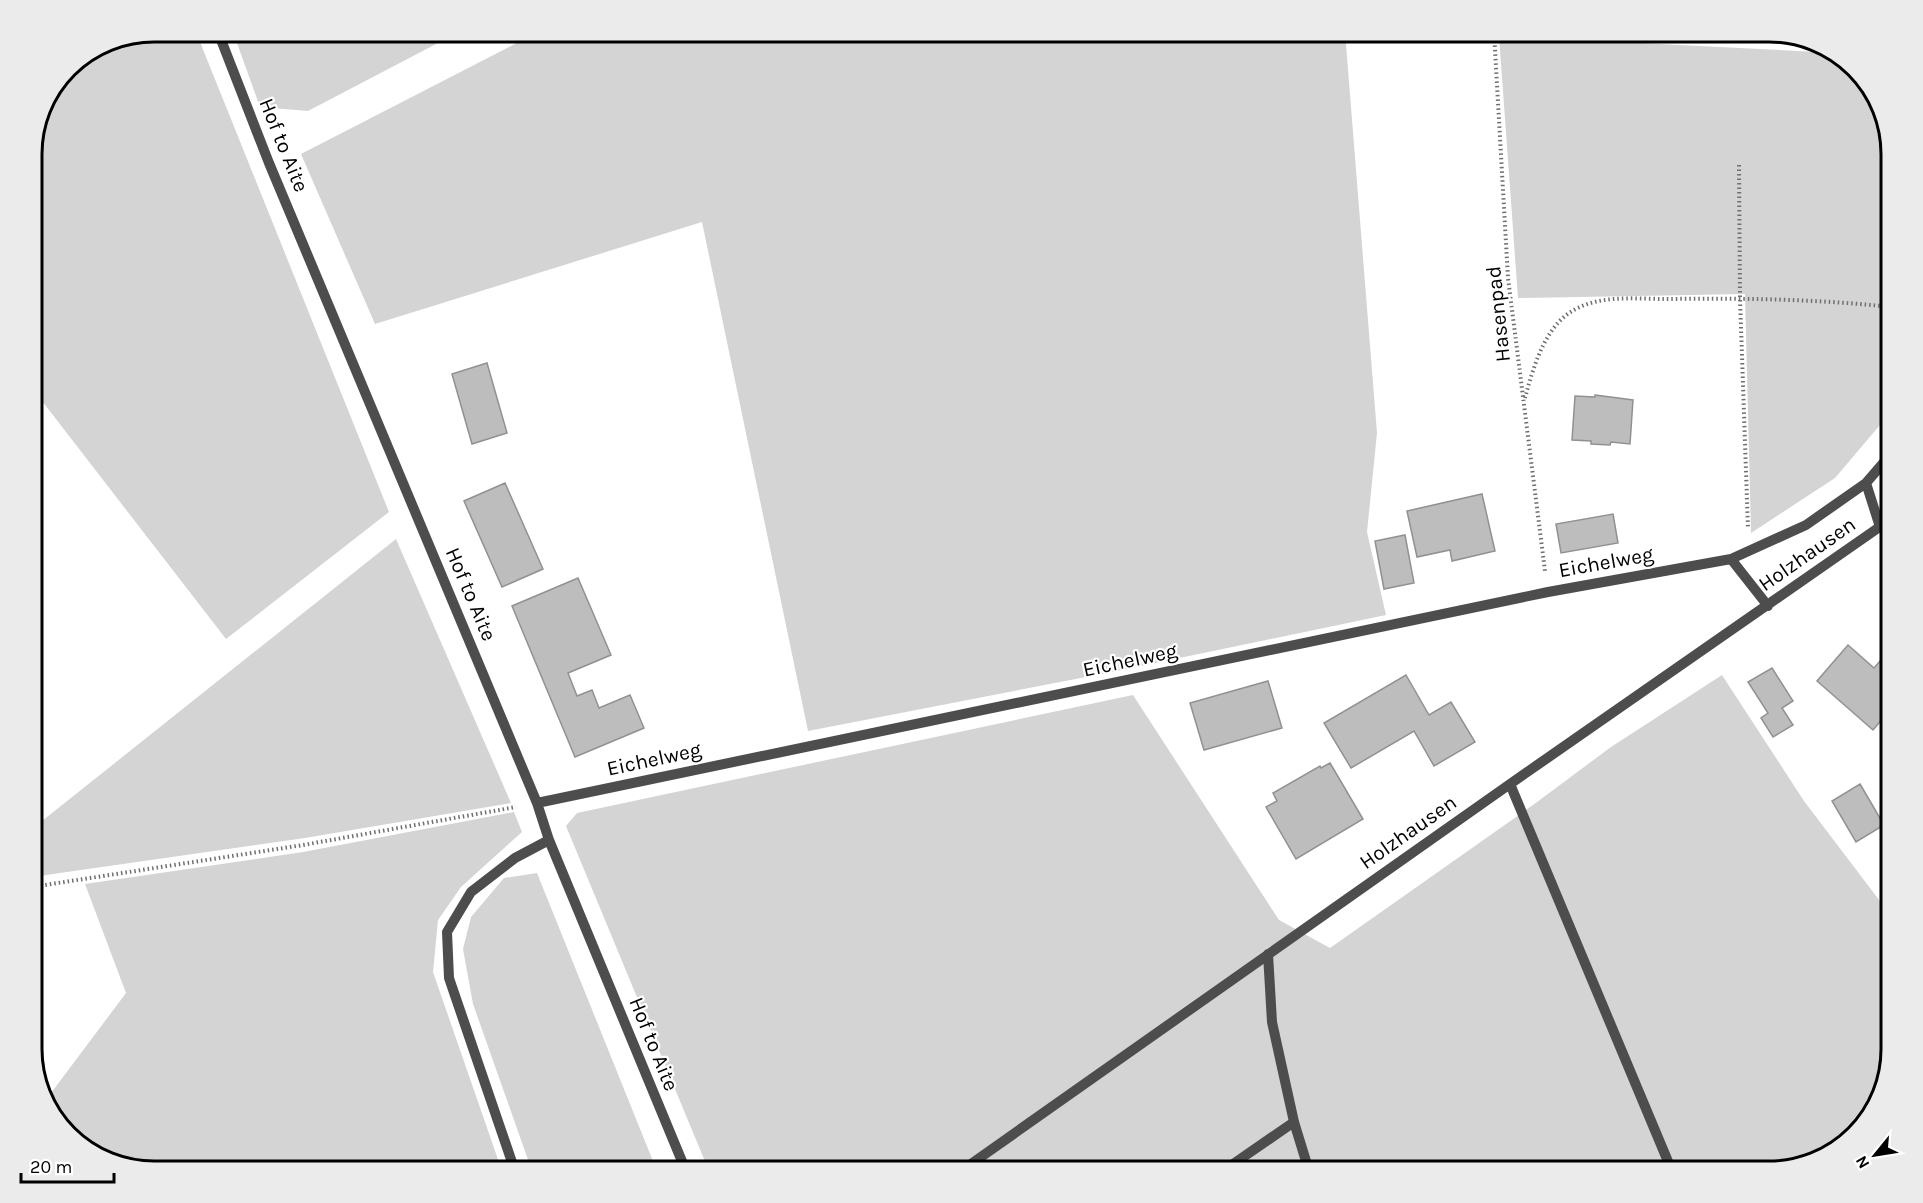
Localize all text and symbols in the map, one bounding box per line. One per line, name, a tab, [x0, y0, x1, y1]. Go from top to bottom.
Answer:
street label: Hof to Aite	[254, 95, 314, 195]
street label: Hasenpad	[1481, 265, 1515, 363]
street label: Holzhausen	[1754, 512, 1860, 596]
street label: Eichelweg	[1557, 542, 1656, 582]
street label: Hof to Aite	[441, 544, 501, 644]
street label: Eichelweg	[1081, 638, 1180, 682]
street label: Eichelweg	[605, 737, 704, 781]
street label: Holzhausen	[1355, 790, 1461, 874]
street label: Hof to Aite	[624, 994, 684, 1094]
north arrow	[1845, 1125, 1905, 1185]
scale bar	[21, 1146, 114, 1184]
text: N	[1851, 1153, 1874, 1172]
text: 20 m	[30, 1156, 72, 1178]

